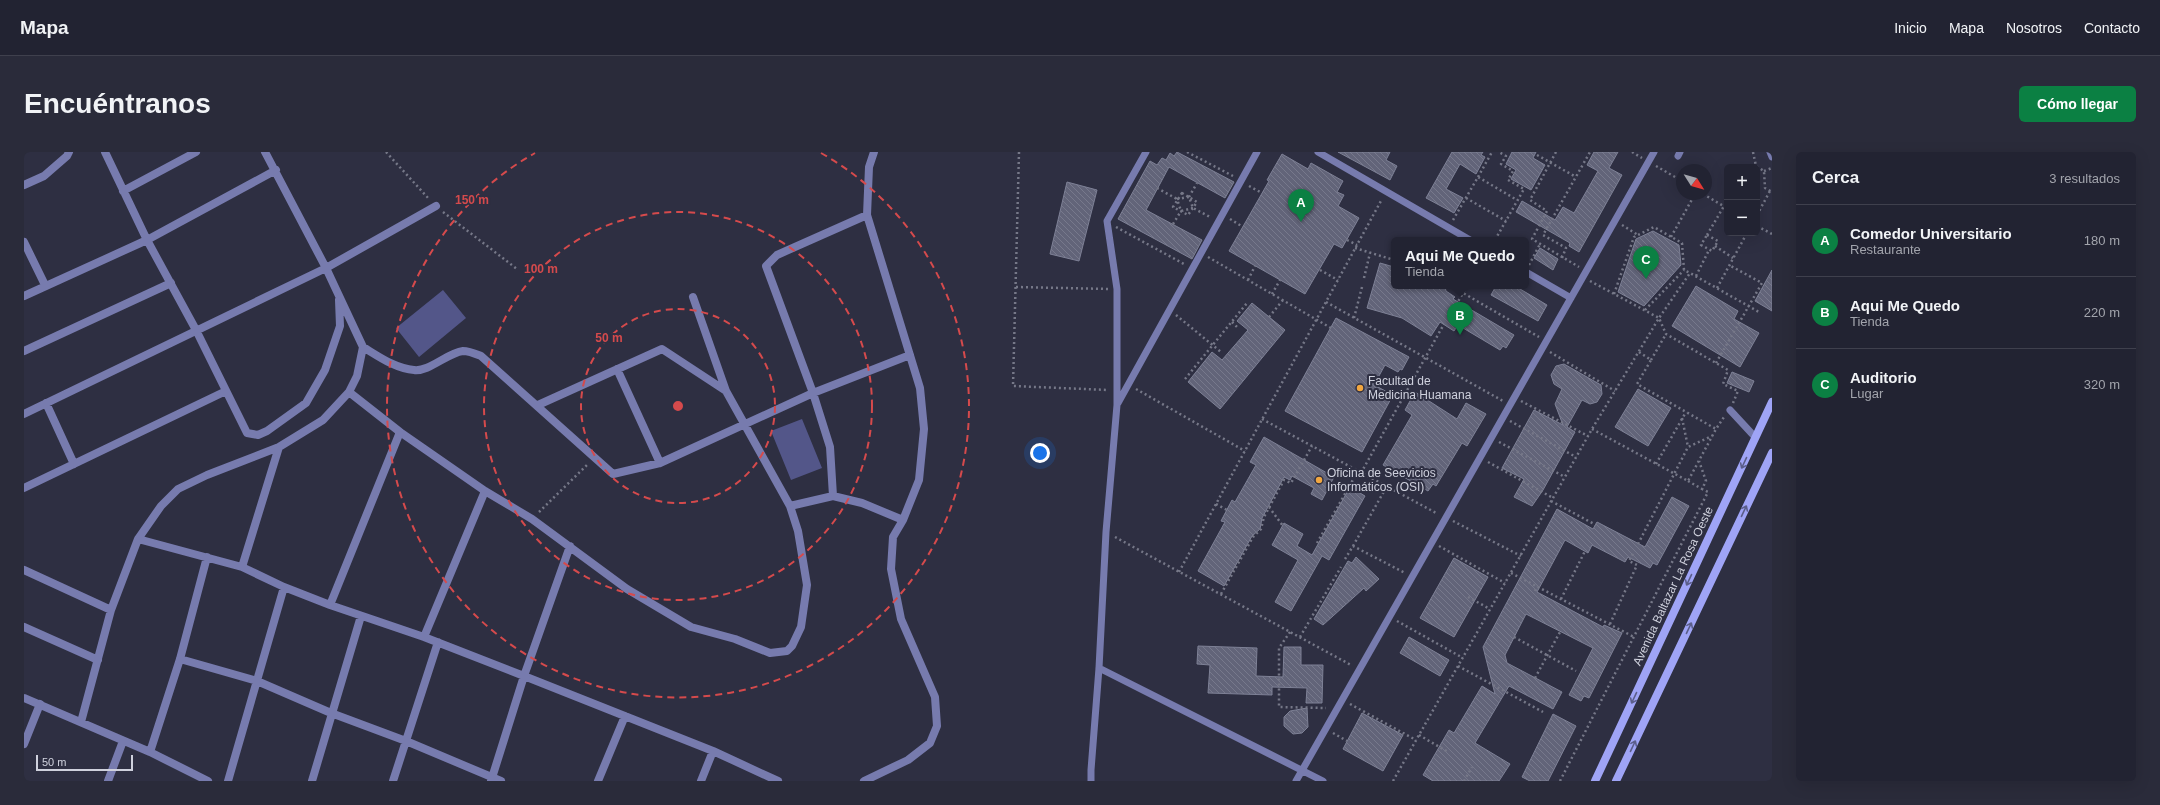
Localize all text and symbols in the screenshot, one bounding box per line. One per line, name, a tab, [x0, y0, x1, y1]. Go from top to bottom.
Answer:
text: Mapa	[20, 17, 69, 38]
text: Inicio	[1894, 20, 1927, 36]
text: Mapa	[1949, 20, 1984, 36]
text: Nosotros	[2006, 20, 2062, 36]
text: Contacto	[2084, 20, 2140, 36]
button: Cómo llegar	[2019, 86, 2136, 122]
text: Encuéntranos	[24, 88, 211, 119]
north arrow	[1676, 164, 1712, 200]
map controls	[1724, 164, 1760, 236]
button: +	[1724, 164, 1760, 200]
text: Cerca	[1812, 168, 1859, 187]
text: 3 resultados	[2049, 171, 2120, 186]
pin: A	[1288, 189, 1314, 222]
text: 150 m	[455, 193, 489, 207]
button: −	[1724, 200, 1760, 236]
text: Comedor Universitario	[1850, 225, 2012, 242]
text: A	[1820, 233, 1830, 248]
text: 180 m	[2084, 233, 2120, 248]
popup	[1391, 237, 1529, 289]
text: Restaurante	[1850, 242, 1921, 257]
pin: C	[1633, 246, 1659, 279]
text: Aqui Me Quedo	[1405, 247, 1515, 264]
text: 100 m	[524, 262, 558, 276]
text: Tienda	[1405, 264, 1444, 279]
text: Aqui Me Quedo	[1850, 297, 1960, 314]
pin: B	[1447, 302, 1473, 335]
text: B	[1820, 305, 1830, 320]
text: 220 m	[2084, 305, 2120, 320]
text: Tienda	[1850, 314, 1889, 329]
text: 50 m	[595, 331, 623, 345]
text: Auditorio	[1850, 369, 1917, 386]
place label: Facultad de Medicina Huamana	[1368, 374, 1472, 402]
text: C	[1820, 377, 1830, 392]
text: 320 m	[2084, 377, 2120, 392]
marker: Facultad de Medicina Huamana	[1355, 383, 1365, 393]
text: Lugar	[1850, 386, 1883, 401]
centre of rings	[671, 399, 685, 413]
your location	[1030, 443, 1050, 463]
one-way arrow	[1740, 456, 1747, 468]
place label: Oficina de Seevicios Informáticos (OSI)	[1327, 466, 1436, 494]
marker: Oficina de Seevicios Informáticos (OSI)	[1314, 475, 1324, 485]
street label: Avenida Baltazar La Rosa Oeste	[1630, 504, 1716, 668]
one-way arrow	[1741, 505, 1748, 517]
one-way arrow	[1685, 574, 1692, 586]
one-way arrow	[1686, 623, 1693, 635]
one-way arrow	[1630, 692, 1637, 704]
one-way arrow	[1630, 740, 1637, 752]
scale bar	[36, 753, 133, 772]
text: 50 m	[42, 756, 66, 768]

